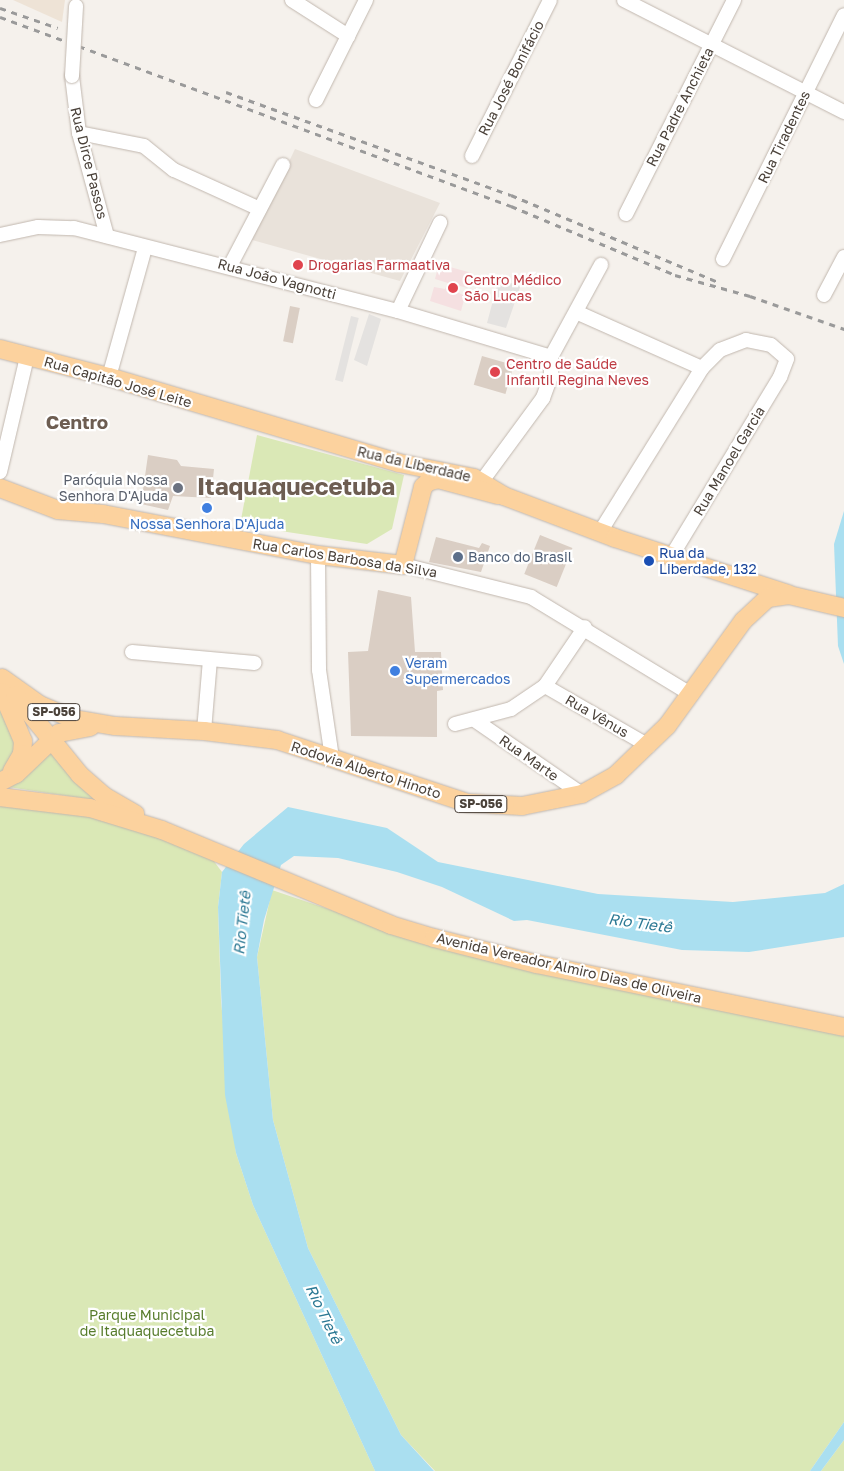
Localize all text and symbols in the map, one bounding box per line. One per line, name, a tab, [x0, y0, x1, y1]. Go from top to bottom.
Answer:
street label: Rua José Bonifácio	[475, 18, 547, 138]
street label: Rua Padre Anchieta	[643, 45, 717, 169]
street label: Rua Tiradentes	[754, 88, 814, 186]
street label: Rua Dirce Passos	[67, 105, 111, 221]
street label: Rua João Vagnotti	[216, 255, 338, 303]
place label: Drogarias Farmaativa	[308, 257, 450, 273]
marker: Drogarias Farmaativa	[292, 259, 304, 271]
place label: Centro Médico São Lucas	[464, 272, 561, 304]
marker: Centro Médico São Lucas	[446, 281, 460, 295]
street label: Rua Capitão José Leite	[42, 353, 194, 411]
place label: Centro de Saúde Infantil Regina Neves	[506, 356, 649, 388]
marker: Centro de Saúde Infantil Regina Neves	[488, 365, 502, 379]
street label: Rua Manoel Garcia	[690, 403, 768, 519]
district label: Centro	[46, 411, 108, 433]
street label: Rua da Liberdade	[356, 443, 472, 485]
place label: Paróquia Nossa Senhora D'Ajuda	[59, 472, 168, 504]
district label: Itaquaquecetuba	[197, 472, 395, 500]
marker: Paróquia Nossa Senhora D'Ajuda	[172, 482, 184, 494]
marker: Nossa Senhora D'Ajuda	[201, 502, 213, 514]
place label: Nossa Senhora D'Ajuda	[130, 516, 284, 532]
street label: Rua Carlos Barbosa da Silva	[252, 535, 438, 581]
place label: Rua da Liberdade, 132	[659, 545, 757, 578]
place label: Banco do Brasil	[468, 549, 572, 565]
marker: Banco do Brasil	[452, 551, 464, 563]
marker: Rua da Liberdade, 132	[643, 555, 655, 567]
place label: Veram Supermercados	[405, 655, 510, 688]
marker: Veram Supermercados	[389, 665, 401, 677]
street label: Rua Vênus	[562, 691, 632, 741]
road number: SP-056	[27, 702, 82, 722]
street label: Rua Marte	[496, 731, 562, 785]
street label: Rodovia Alberto Hinoto	[289, 738, 443, 802]
road number: SP-056	[454, 794, 508, 814]
water label: Rio Tietê	[230, 890, 254, 956]
water label: Rio Tietê	[607, 910, 673, 936]
street label: Avenida Vereador Almiro Dias de Oliveira	[435, 929, 703, 1007]
water label: Rio Tietê	[302, 1281, 346, 1347]
park label: Parque Municipal de Itaquaquecetuba	[80, 1307, 214, 1340]

